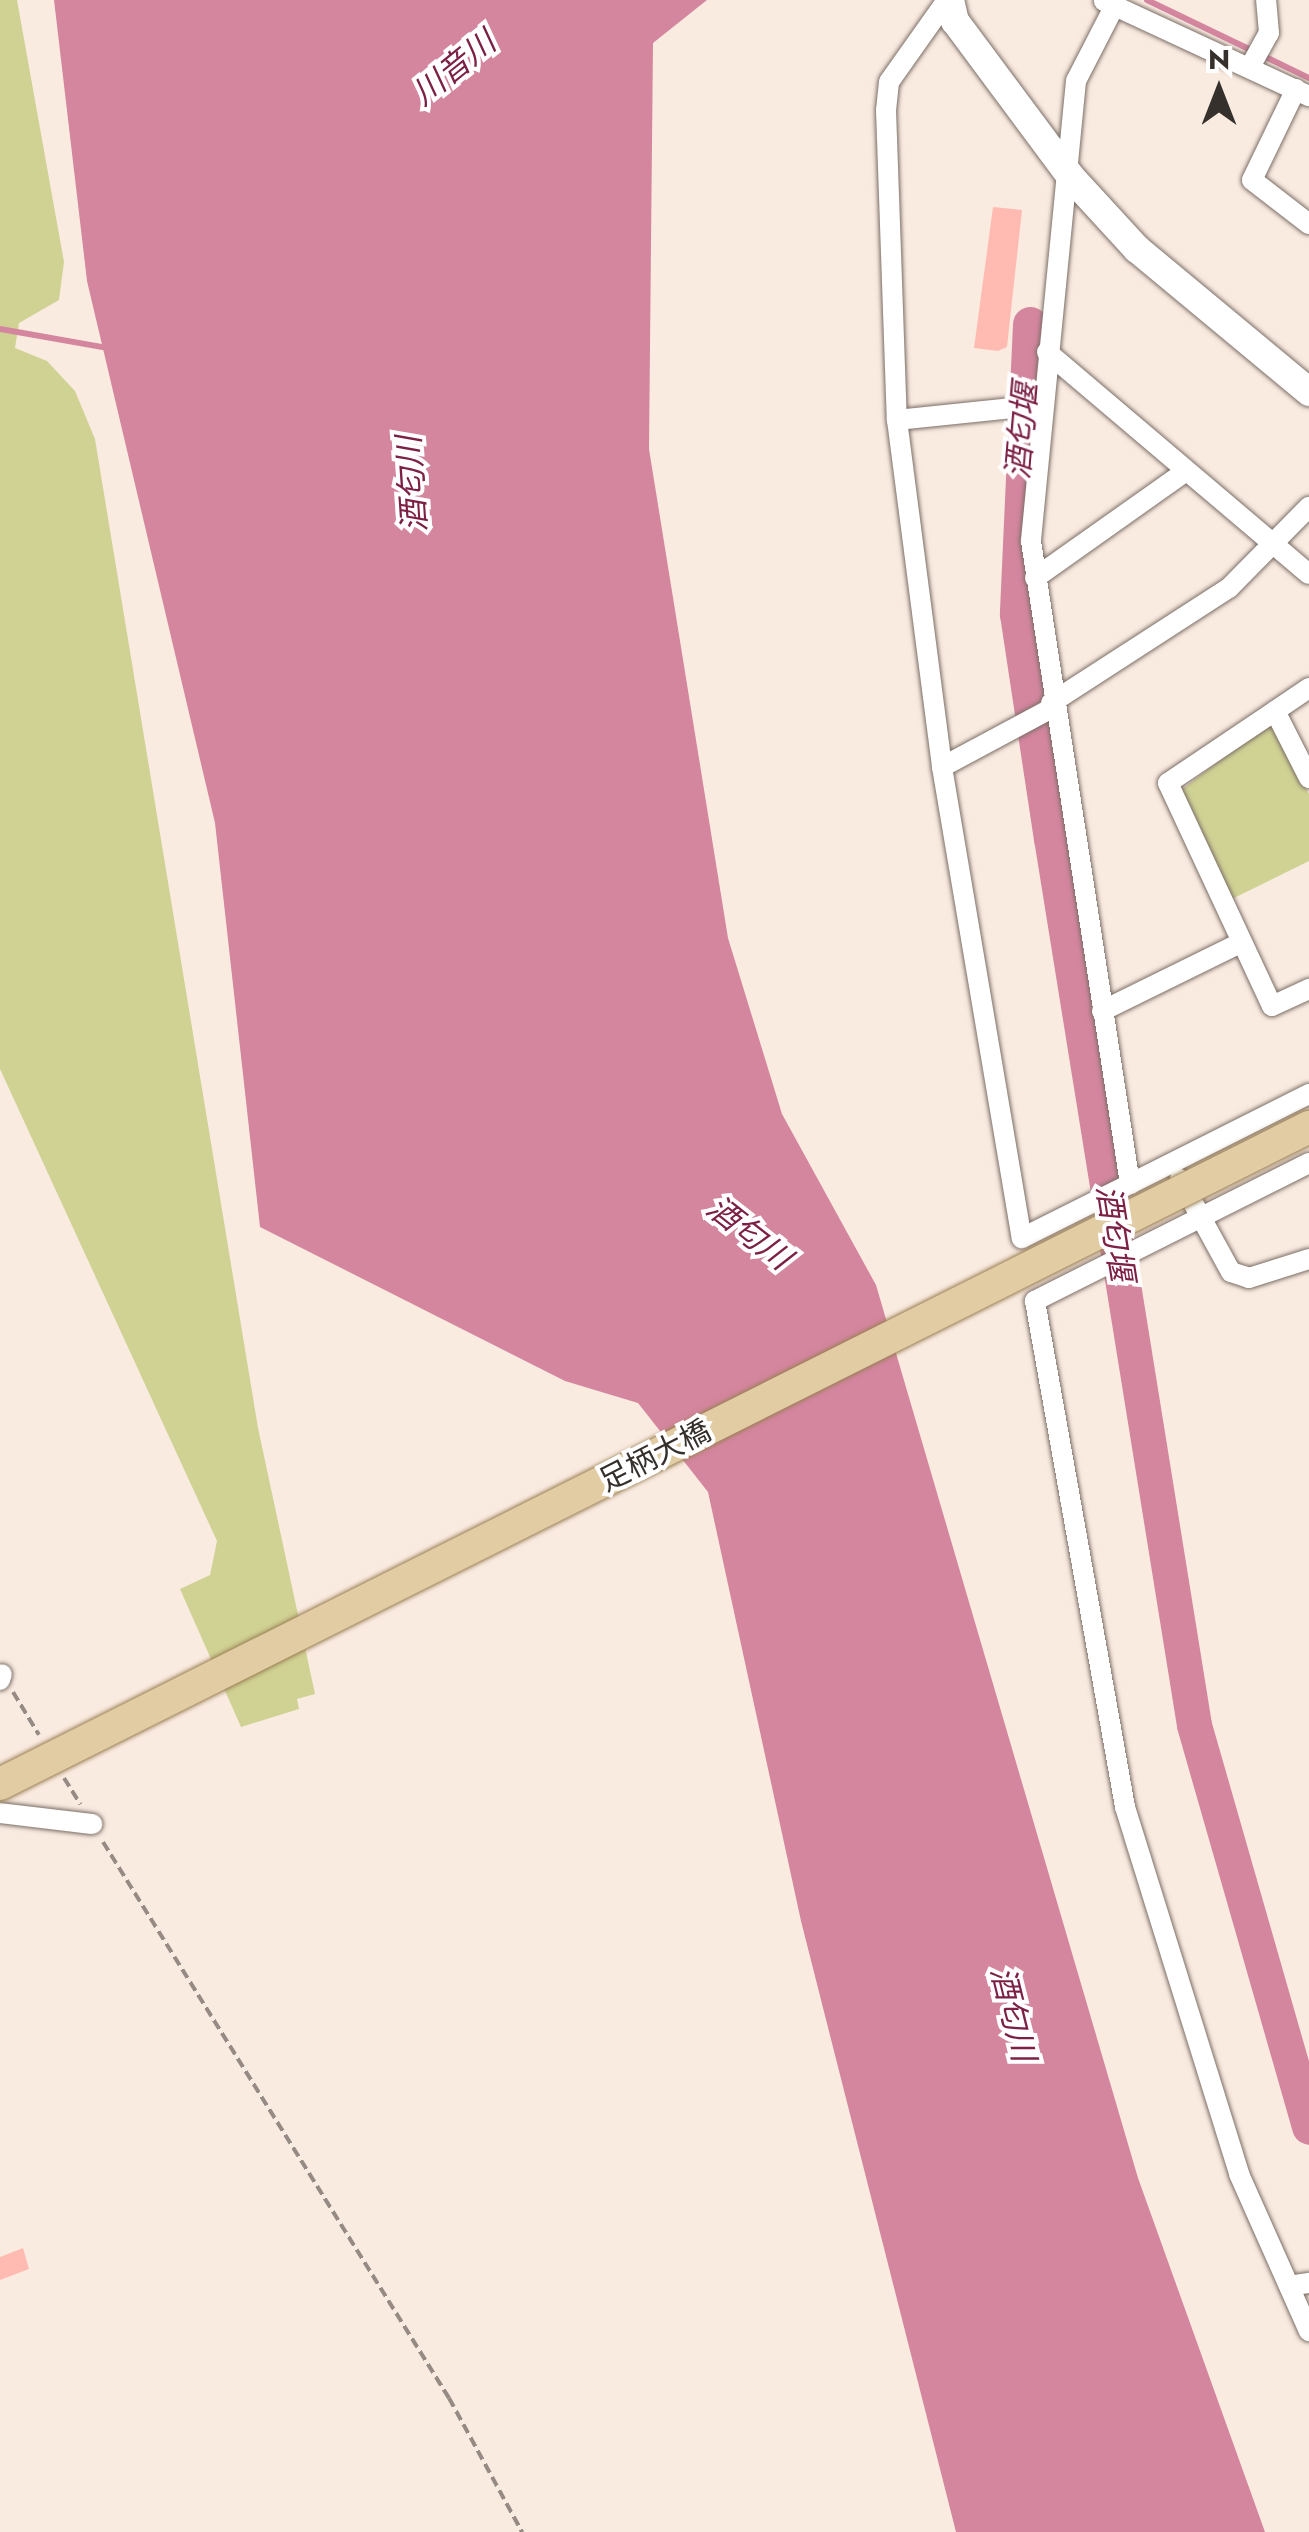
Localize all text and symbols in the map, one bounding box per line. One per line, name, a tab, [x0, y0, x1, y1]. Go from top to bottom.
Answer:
water label: 川音川	[405, 23, 503, 113]
text: N	[1208, 39, 1230, 80]
north arrow	[1169, 40, 1269, 140]
water label: 酒匂堰	[999, 382, 1045, 480]
water label: 酒匂川	[389, 435, 435, 533]
water label: 酒匂堰	[1089, 1183, 1141, 1283]
water label: 酒匂川	[699, 1188, 799, 1278]
street label: 足柄大橋	[593, 1413, 717, 1499]
water label: 酒匂川	[983, 1963, 1043, 2065]

